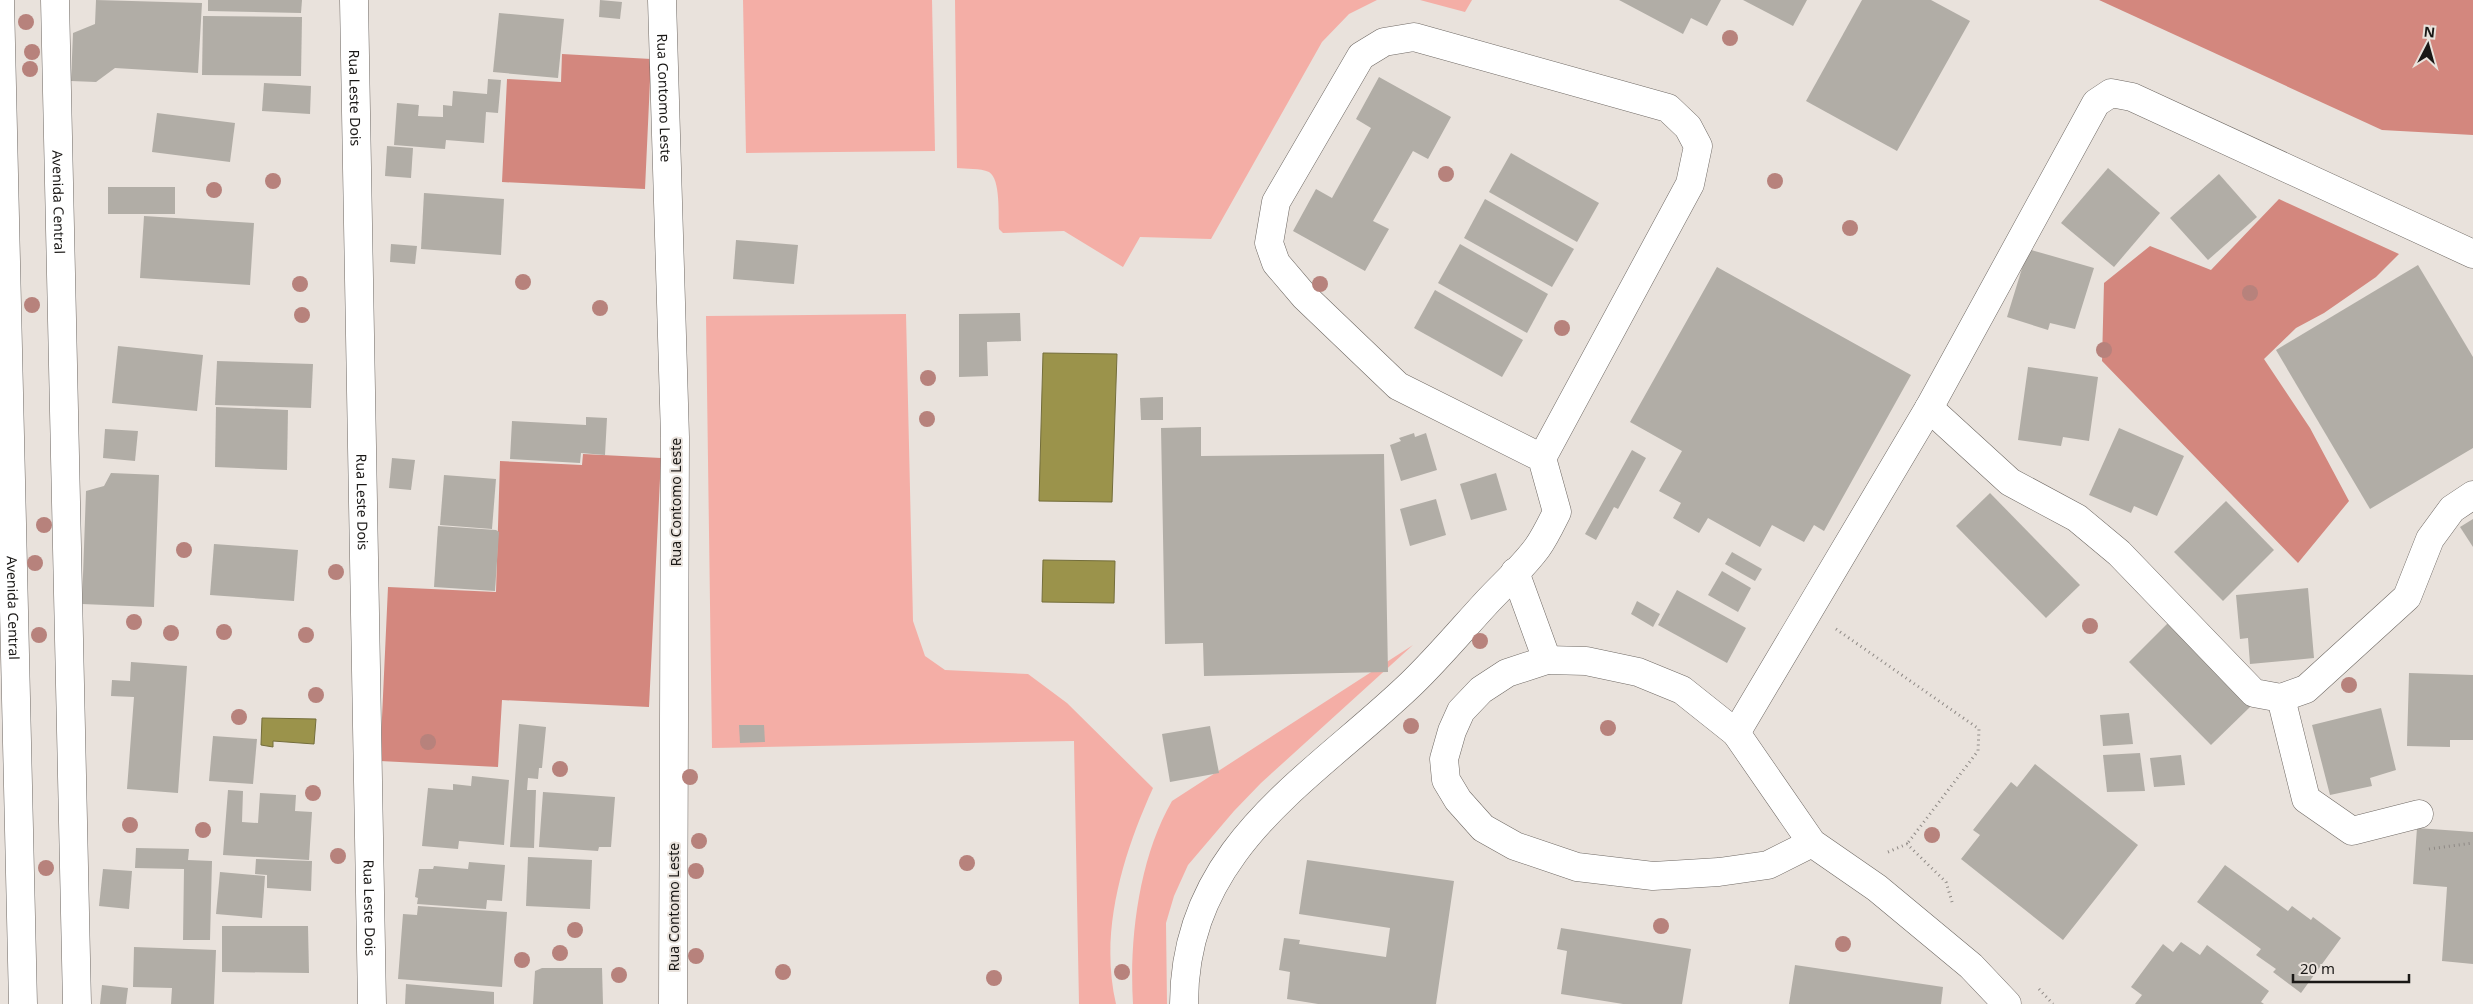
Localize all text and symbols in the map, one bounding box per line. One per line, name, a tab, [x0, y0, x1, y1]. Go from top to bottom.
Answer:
north arrow	[2403, 20, 2453, 70]
text: N	[2423, 22, 2436, 42]
street label: Rua Contomo Leste	[654, 33, 676, 163]
street label: Rua Leste Dois	[345, 50, 366, 147]
street label: Avenida Central	[49, 150, 70, 254]
street label: Rua Contomo Leste	[666, 438, 685, 566]
street label: Rua Leste Dois	[353, 453, 373, 551]
street label: Avenida Central	[3, 556, 25, 660]
street label: Rua Contomo Leste	[664, 843, 683, 971]
street label: Rua Leste Dois	[360, 859, 381, 957]
scale bar	[2293, 952, 2409, 984]
text: 20 m	[2300, 958, 2335, 978]

